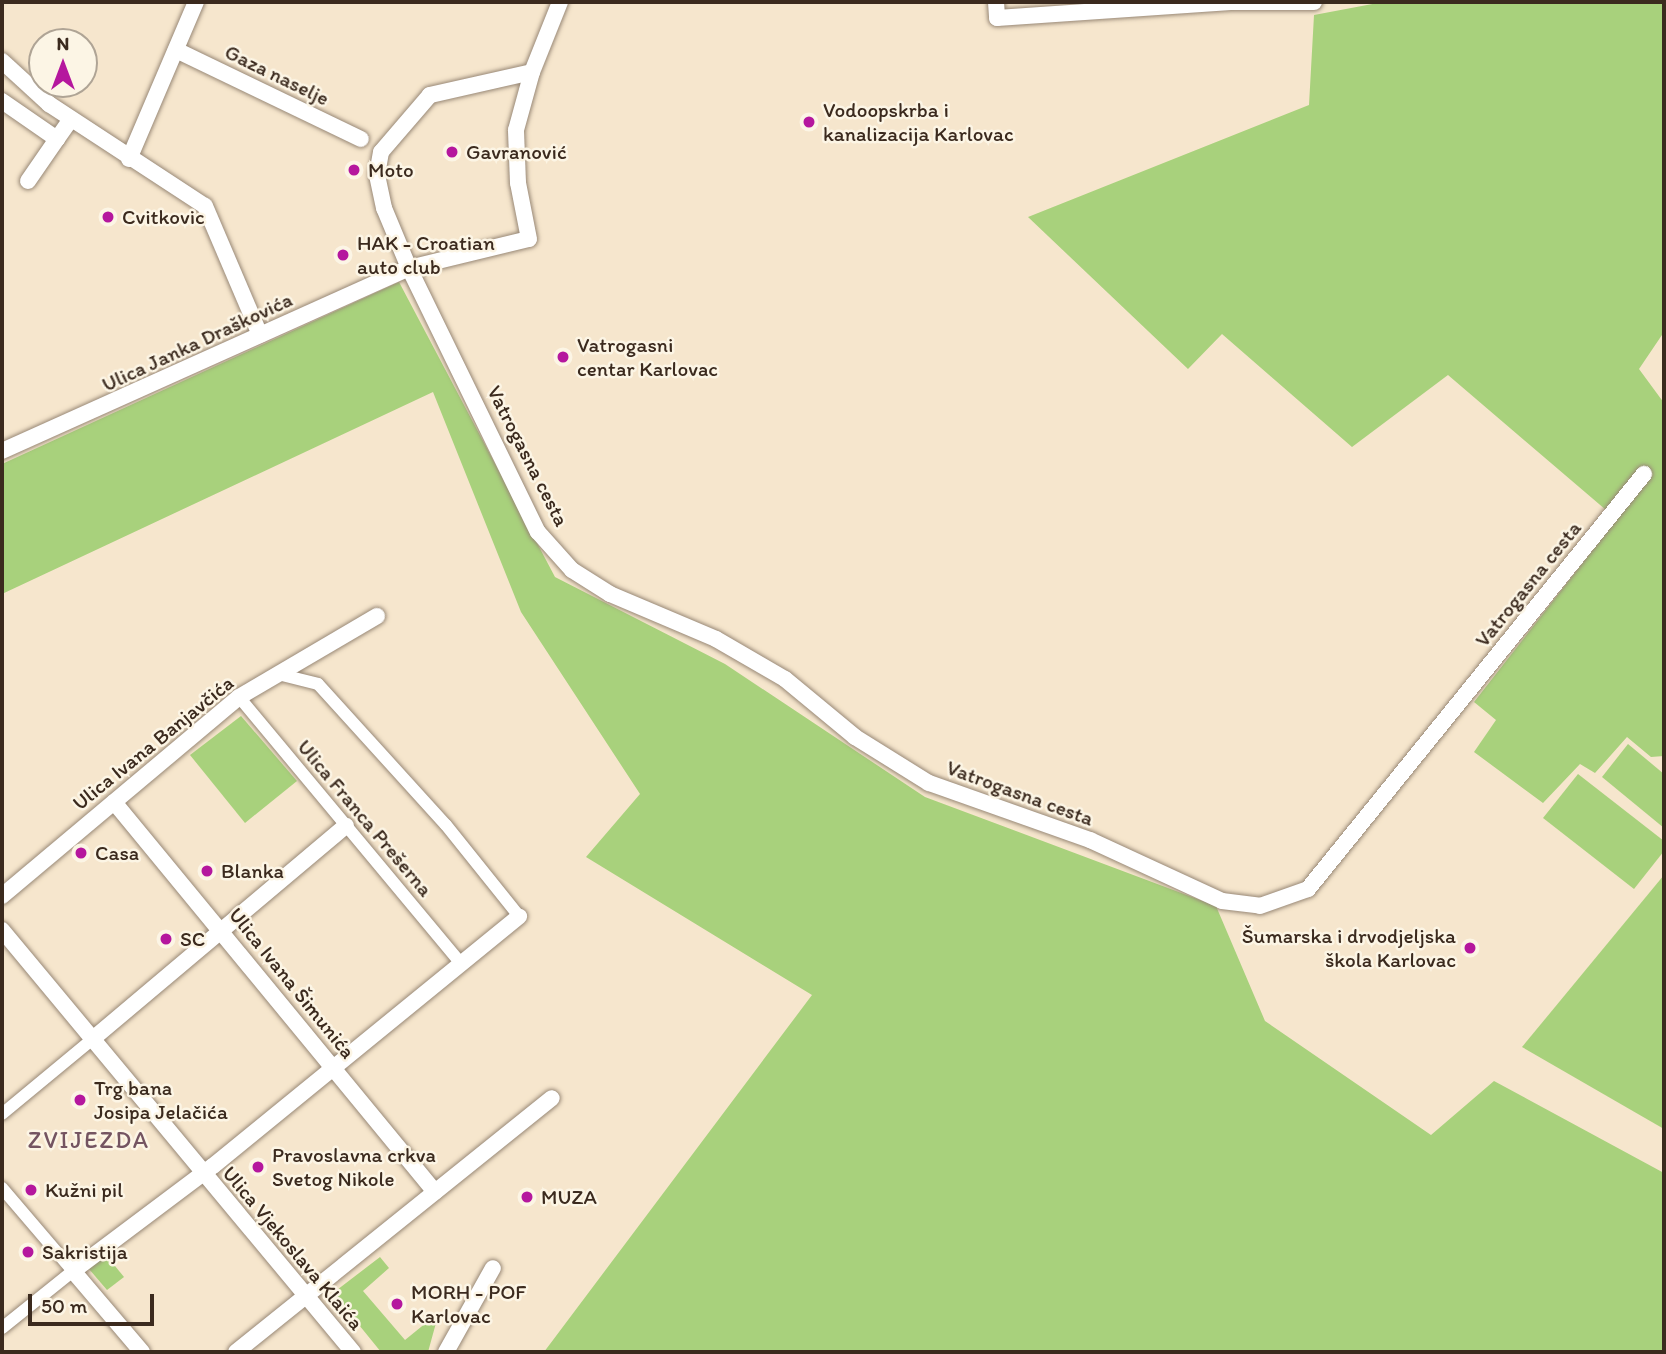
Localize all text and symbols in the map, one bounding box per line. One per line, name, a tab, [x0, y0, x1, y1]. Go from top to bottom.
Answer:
north arrow	[28, 28, 98, 98]
text: N	[57, 32, 69, 55]
street label: Gaza naselje	[220, 39, 334, 111]
place label: Vodoopskrba i kanalizacija Karlovac	[823, 97, 1014, 147]
marker: Vodoopskrba i kanalizacija Karlovac	[801, 114, 817, 130]
place label: Gavranović	[466, 139, 567, 165]
marker: Gavranović	[444, 144, 460, 160]
place label: Moto	[368, 157, 414, 183]
marker: Moto	[346, 162, 362, 178]
place label: Cvitkovic	[122, 204, 205, 230]
marker: Cvitkovic	[100, 209, 116, 225]
place label: HAK - Croatian auto club	[357, 230, 495, 280]
marker: HAK - Croatian auto club	[335, 247, 351, 263]
street label: Ulica Janka Draškovića	[97, 287, 297, 397]
place label: Vatrogasni centar Karlovac	[577, 332, 719, 382]
marker: Vatrogasni centar Karlovac	[555, 349, 571, 365]
street label: Vatrogasna cesta	[482, 382, 574, 530]
street label: Vatrogasna cesta	[1470, 516, 1586, 652]
street label: Ulica Ivana Banjavčića	[67, 670, 239, 816]
street label: Ulica Franca Prešerna	[292, 735, 438, 901]
street label: Vatrogasna cesta	[943, 755, 1097, 831]
place label: Casa	[95, 840, 139, 866]
marker: Casa	[73, 845, 89, 861]
place label: Blanka	[221, 858, 284, 884]
marker: Blanka	[199, 863, 215, 879]
street label: Ulica Ivana Šimunića	[223, 902, 361, 1064]
place label: Šumarska i drvodjeljska škola Karlovac	[1242, 923, 1456, 973]
place label: SC	[180, 926, 205, 952]
marker: SC	[158, 931, 174, 947]
marker: Šumarska i drvodjeljska škola Karlovac	[1462, 940, 1478, 956]
place label: Trg bana Josipa Jelačića	[94, 1075, 228, 1125]
marker: Trg bana Josipa Jelačića	[72, 1092, 88, 1108]
district label: ZVIJEZDA	[29, 1126, 149, 1154]
place label: Pravoslavna crkva Svetog Nikole	[272, 1142, 436, 1192]
marker: Pravoslavna crkva Svetog Nikole	[250, 1159, 266, 1175]
street label: Ulica Vjekoslava Klaića	[217, 1161, 369, 1335]
place label: Kužni pil	[45, 1177, 124, 1203]
marker: Kužni pil	[23, 1182, 39, 1198]
place label: MUZA	[541, 1184, 597, 1210]
marker: MUZA	[519, 1189, 535, 1205]
place label: Sakristija	[42, 1239, 128, 1265]
marker: Sakristija	[20, 1244, 36, 1260]
place label: MORH - POF Karlovac	[411, 1279, 526, 1329]
scale bar	[32, 1280, 158, 1324]
text: 50 m	[41, 1293, 87, 1318]
marker: MORH - POF Karlovac	[389, 1296, 405, 1312]

